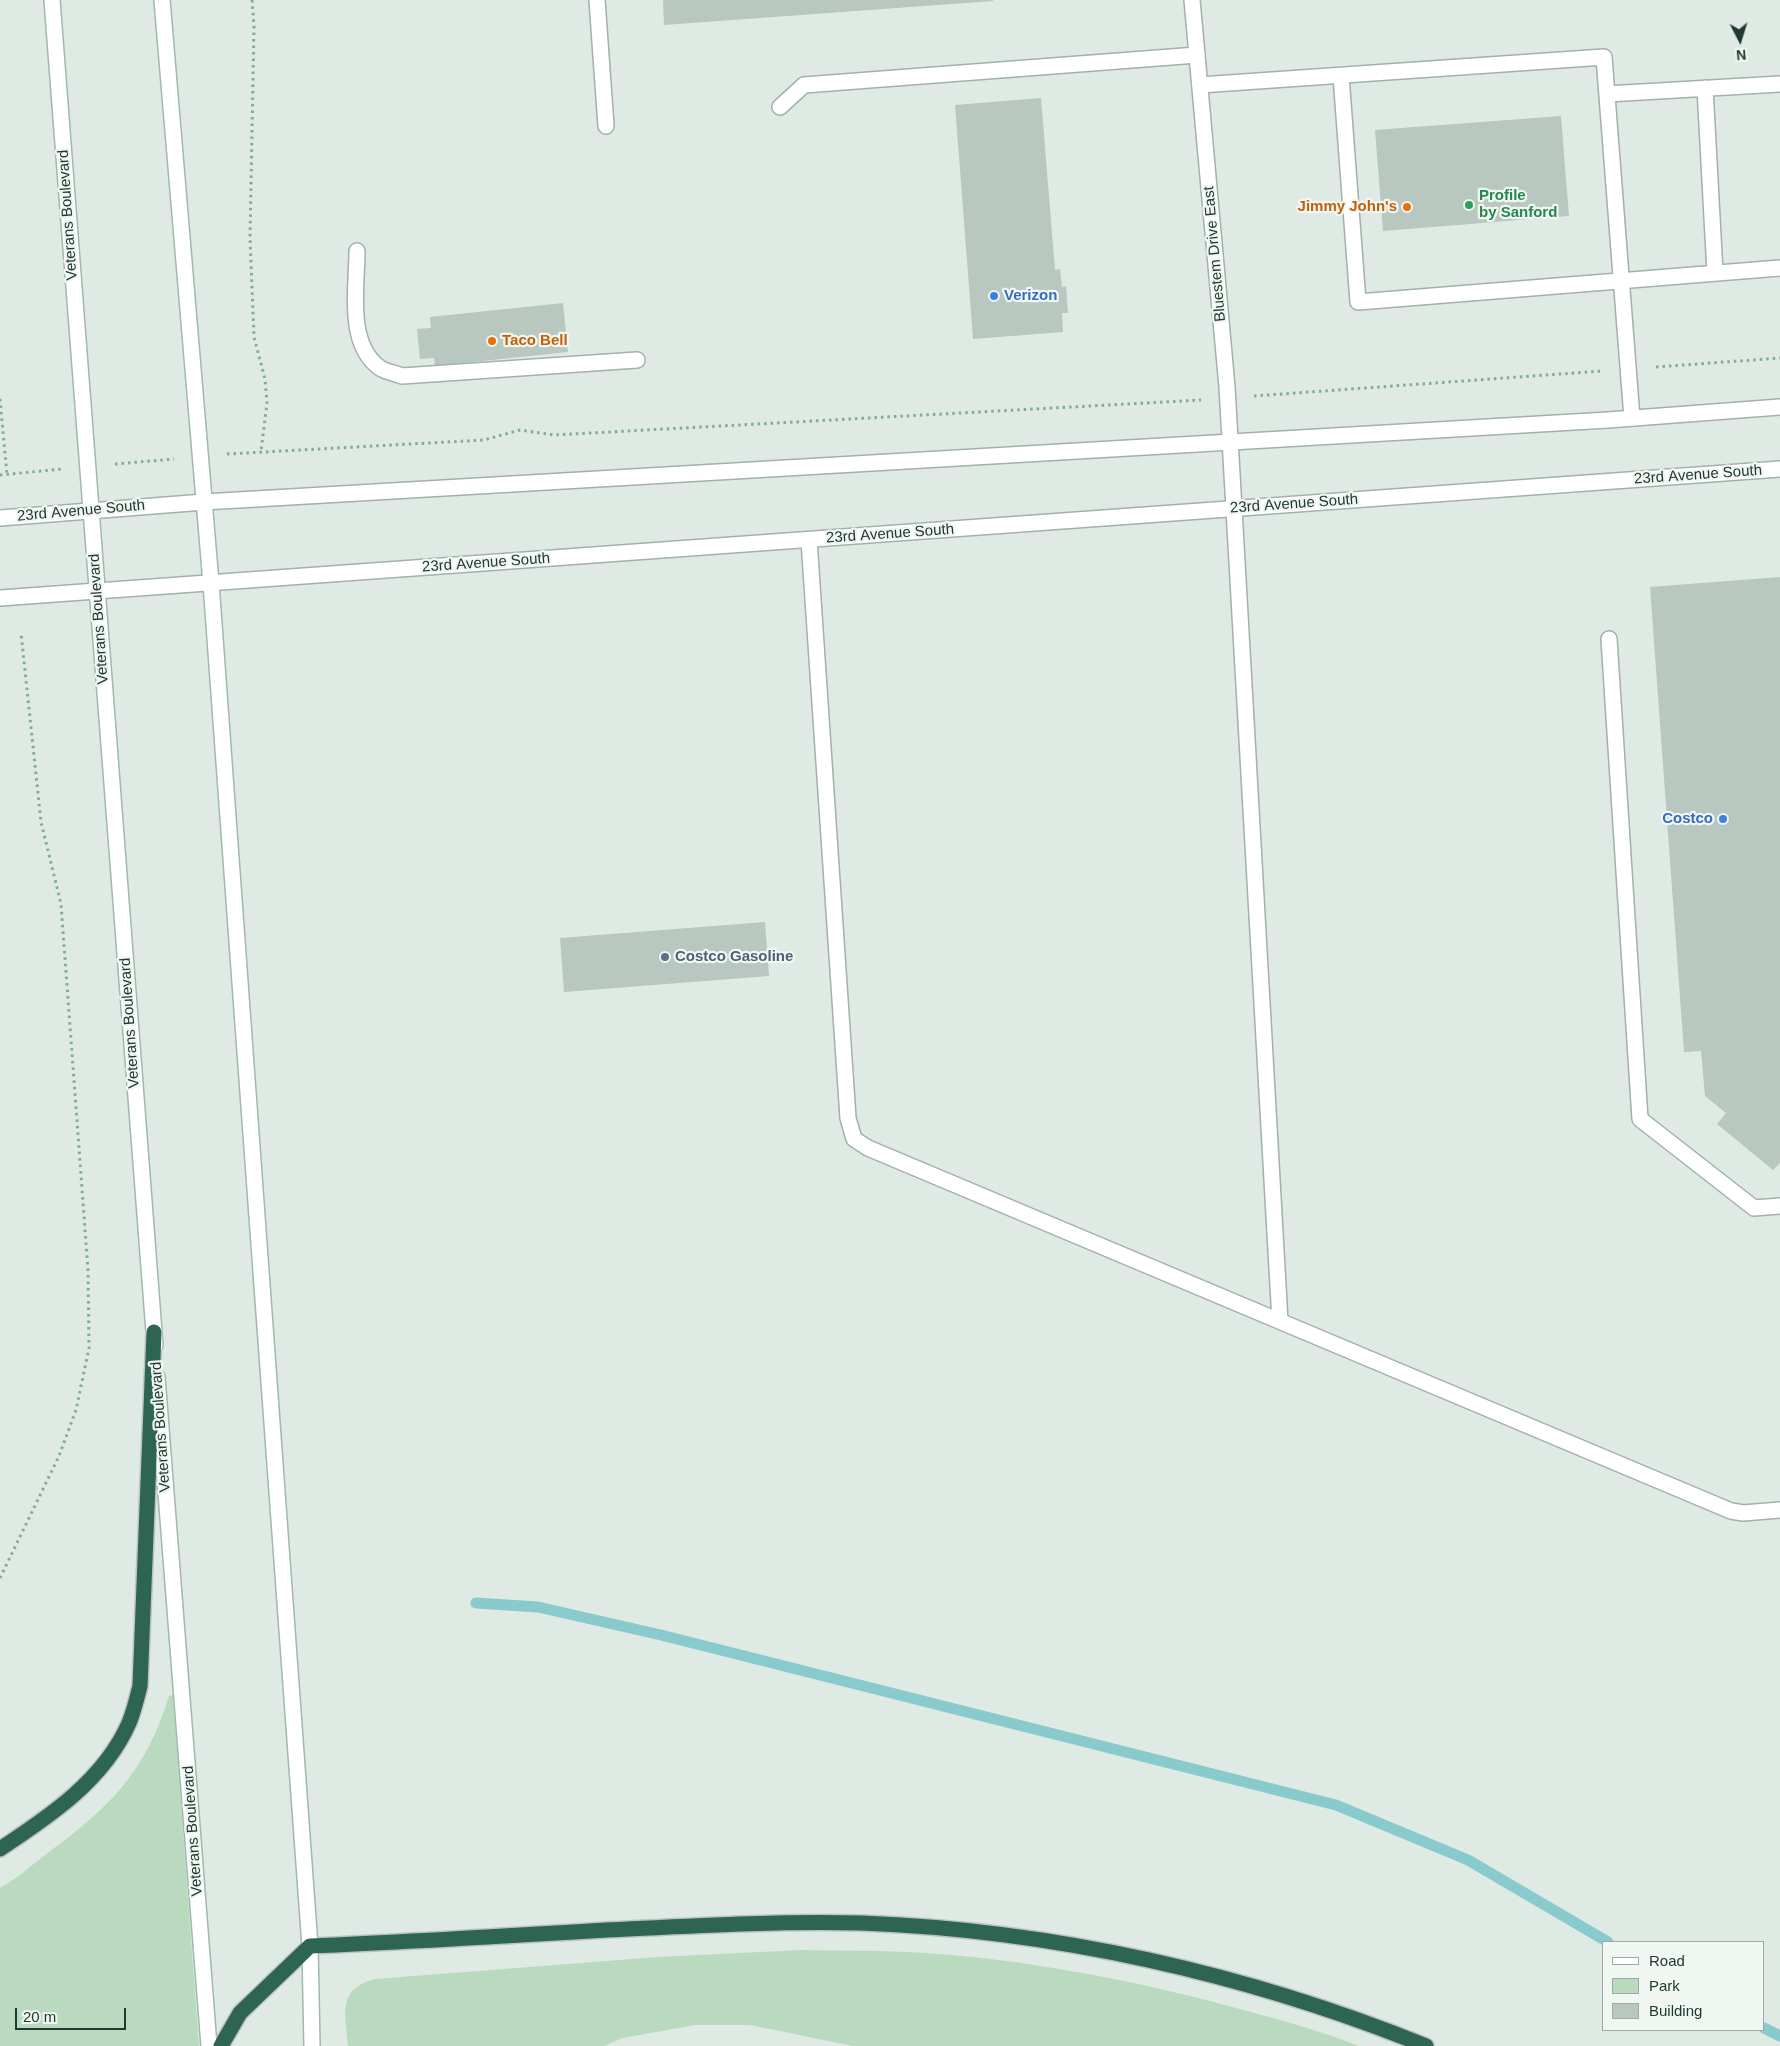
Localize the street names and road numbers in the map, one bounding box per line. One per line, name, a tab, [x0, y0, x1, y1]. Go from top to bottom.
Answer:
street label: Veterans Boulevard	[54, 149, 82, 281]
street label: Bluestem Drive East	[1200, 186, 1230, 322]
street label: 23rd Avenue South	[1633, 462, 1763, 488]
street label: 23rd Avenue South	[1229, 491, 1359, 517]
street label: 23rd Avenue South	[16, 496, 146, 526]
street label: 23rd Avenue South	[825, 521, 955, 547]
street label: 23rd Avenue South	[421, 550, 551, 576]
street label: Veterans Boulevard	[85, 553, 113, 685]
street label: Veterans Boulevard	[116, 957, 144, 1089]
street label: Veterans Boulevard	[147, 1361, 175, 1493]
street label: Veterans Boulevard	[179, 1765, 207, 1897]

